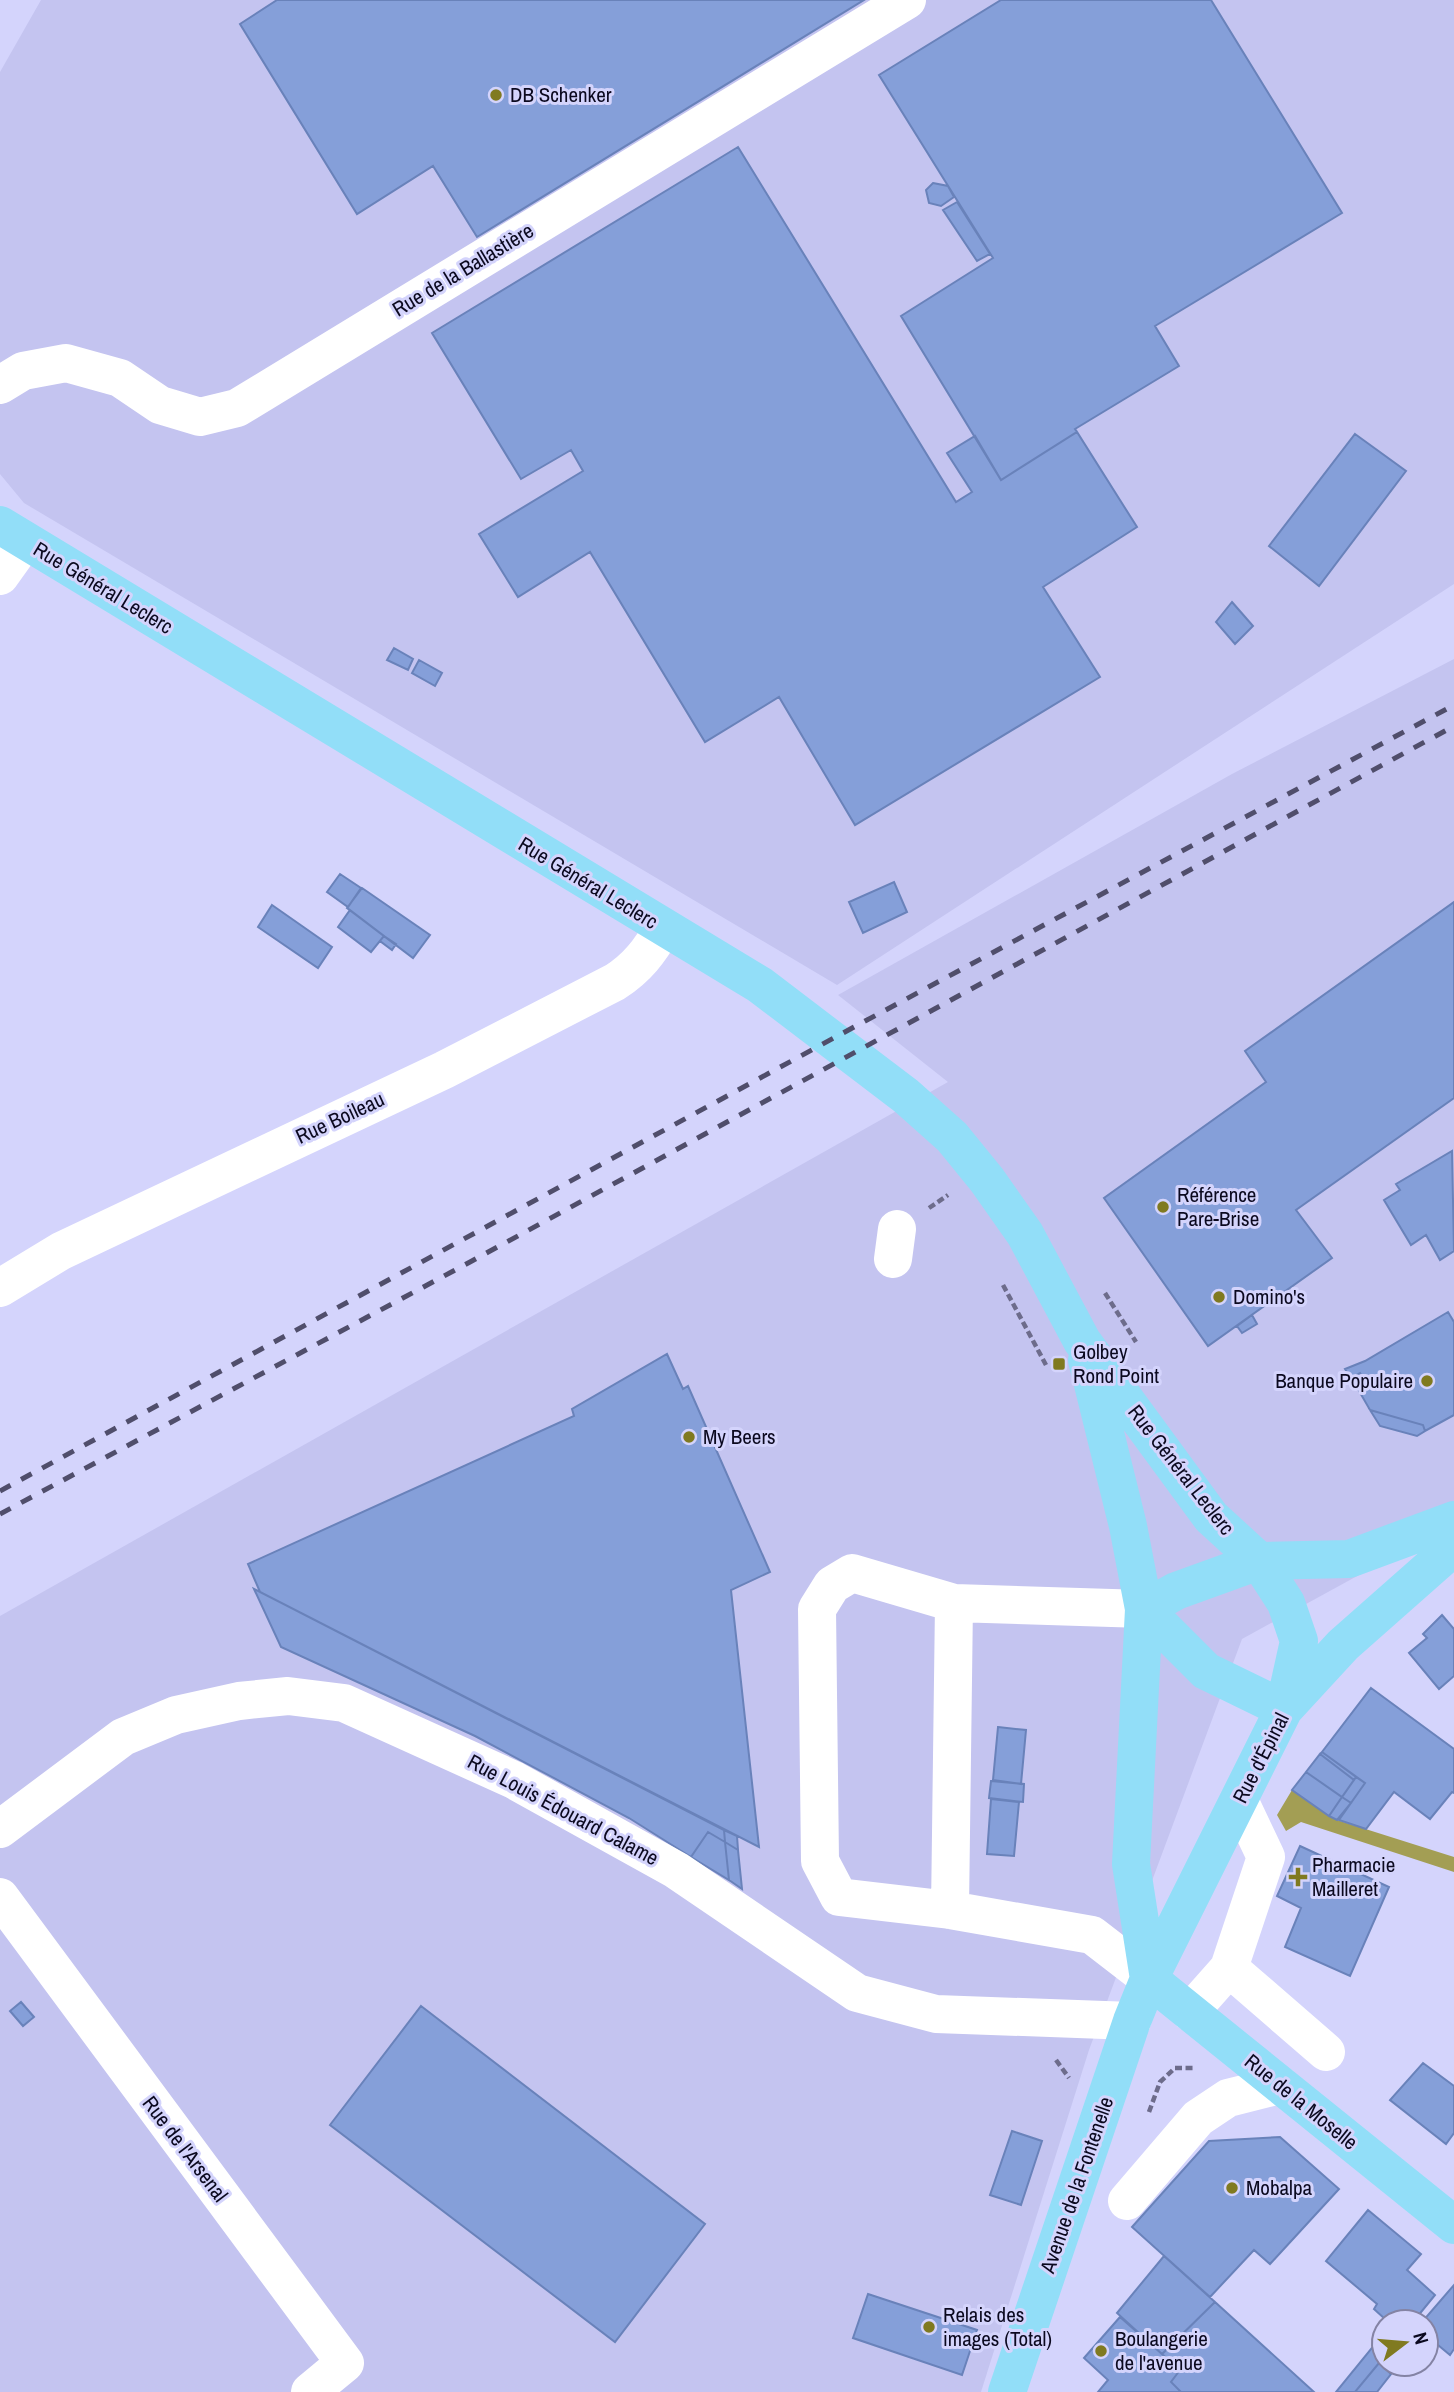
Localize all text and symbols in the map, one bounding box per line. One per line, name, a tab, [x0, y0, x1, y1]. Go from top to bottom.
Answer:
place label: DB Schenker	[510, 80, 612, 109]
marker: DB Schenker	[488, 87, 504, 103]
street label: Rue de la Ballastière	[387, 216, 539, 323]
street label: Rue Général Leclerc	[28, 534, 178, 641]
street label: Rue Général Leclerc	[513, 829, 663, 936]
street label: Rue Boileau	[291, 1084, 389, 1151]
place label: Référence Pare-Brise	[1177, 1180, 1259, 1233]
marker: Référence Pare-Brise	[1155, 1199, 1171, 1215]
place label: Domino's	[1233, 1282, 1305, 1311]
marker: Domino's	[1211, 1289, 1227, 1305]
place label: Golbey Rond Point	[1073, 1337, 1159, 1390]
marker: Golbey Rond Point	[1051, 1356, 1067, 1372]
place label: Banque Populaire	[1275, 1366, 1413, 1395]
marker: Banque Populaire	[1419, 1373, 1435, 1389]
street label: Rue Général Leclerc	[1121, 1399, 1241, 1541]
place label: My Beers	[703, 1422, 776, 1451]
marker: My Beers	[681, 1429, 697, 1445]
street label: Rue d'Épinal	[1225, 1707, 1296, 1808]
street label: Rue Louis Édouard Calame	[463, 1747, 664, 1872]
place label: Pharmacie Mailleret	[1312, 1850, 1395, 1903]
marker: Pharmacie Mailleret	[1290, 1869, 1306, 1885]
street label: Rue de la Moselle	[1239, 2047, 1364, 2156]
street label: Rue de l'Arsenal	[136, 2090, 235, 2208]
street label: Avenue de la Fontenelle	[1032, 2093, 1120, 2278]
place label: Mobalpa	[1246, 2173, 1312, 2202]
marker: Mobalpa	[1224, 2180, 1240, 2196]
place label: Relais des images (Total)	[943, 2300, 1052, 2353]
north arrow	[1370, 2308, 1440, 2378]
marker: Relais des images (Total)	[921, 2319, 937, 2335]
place label: Boulangerie de l'avenue	[1115, 2324, 1208, 2377]
text: N	[1407, 2329, 1435, 2347]
marker: Boulangerie de l'avenue	[1093, 2343, 1109, 2359]

